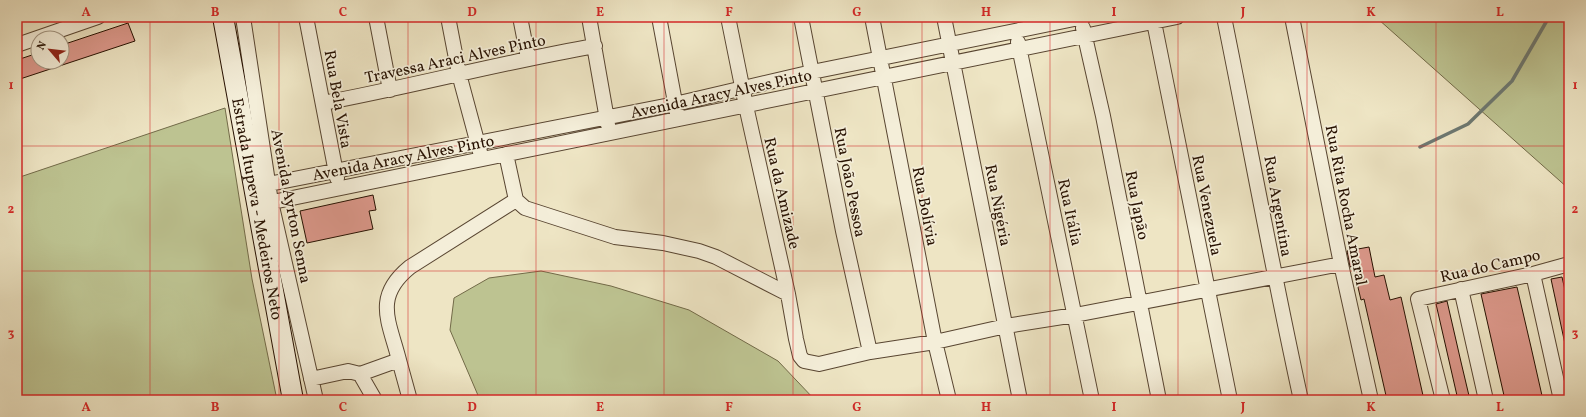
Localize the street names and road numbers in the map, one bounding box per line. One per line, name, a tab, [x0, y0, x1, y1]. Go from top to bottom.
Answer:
street label: Travessa Araci Alves Pinto	[363, 30, 548, 90]
street label: Rua Bela Vista	[318, 48, 357, 150]
street label: Avenida Aracy Alves Pinto	[629, 65, 814, 125]
street label: Estrada Itupeva - Medeiros Neto	[225, 96, 287, 322]
street label: Rua Rita Rocha Amaral	[1319, 123, 1371, 288]
street label: Rua João Pessoa	[828, 126, 870, 239]
street label: Avenida Ayrton Senna	[264, 127, 316, 285]
street label: Avenida Aracy Alves Pinto	[311, 131, 496, 187]
street label: Rua da Amizade	[757, 135, 805, 252]
street label: Rua Venezuela	[1185, 153, 1227, 258]
street label: Rua Argentina	[1257, 154, 1297, 259]
street label: Rua Nigéria	[978, 163, 1016, 248]
street label: Rua Bolívia	[906, 165, 942, 248]
street label: Rua Japão	[1119, 169, 1154, 242]
street label: Rua Itália	[1051, 177, 1087, 248]
street label: Rua do Campo	[1438, 245, 1543, 289]

